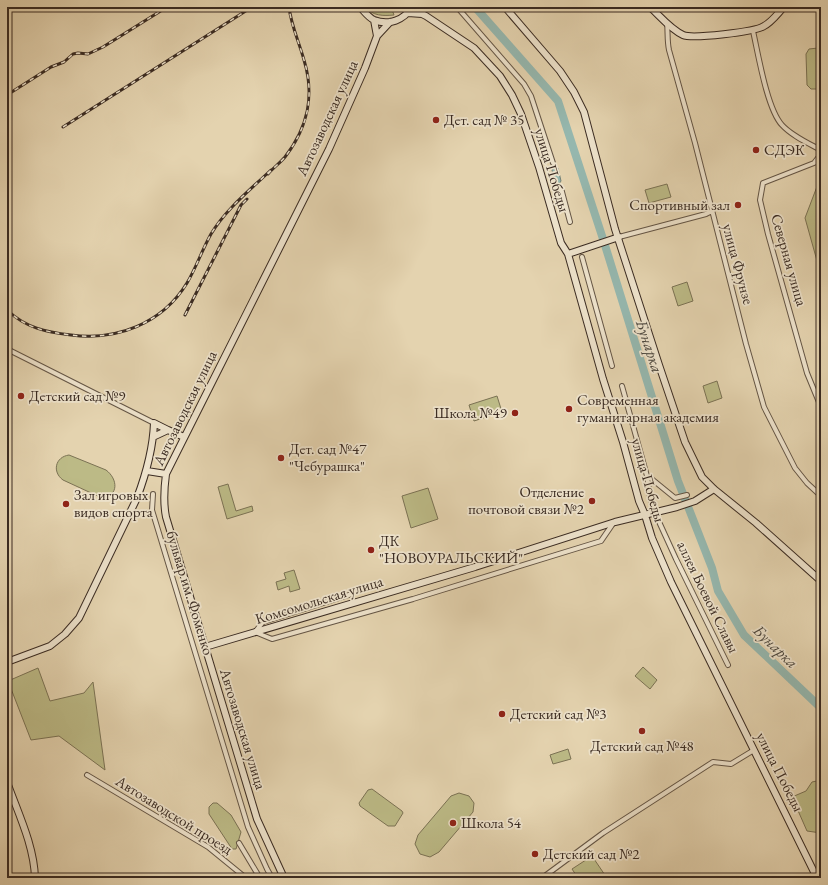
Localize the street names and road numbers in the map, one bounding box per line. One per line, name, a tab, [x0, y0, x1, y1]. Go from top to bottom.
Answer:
street label: Автозаводская улица	[291, 57, 362, 180]
street label: улица Победы	[531, 126, 574, 214]
street label: Северная улица	[767, 212, 812, 308]
street label: улица Фрунзе	[719, 221, 758, 306]
street label: Автозаводская улица	[148, 347, 221, 469]
street label: улица Победы	[627, 436, 670, 524]
street label: бульвар им. Фоменко	[163, 528, 218, 657]
street label: аллея Боевой Славы	[673, 538, 744, 656]
street label: Комсомольская улица	[253, 571, 385, 628]
street label: Автозаводская улица	[216, 665, 271, 792]
street label: улица Победы	[752, 729, 809, 815]
street label: Автозаводской проезд	[112, 770, 236, 858]

